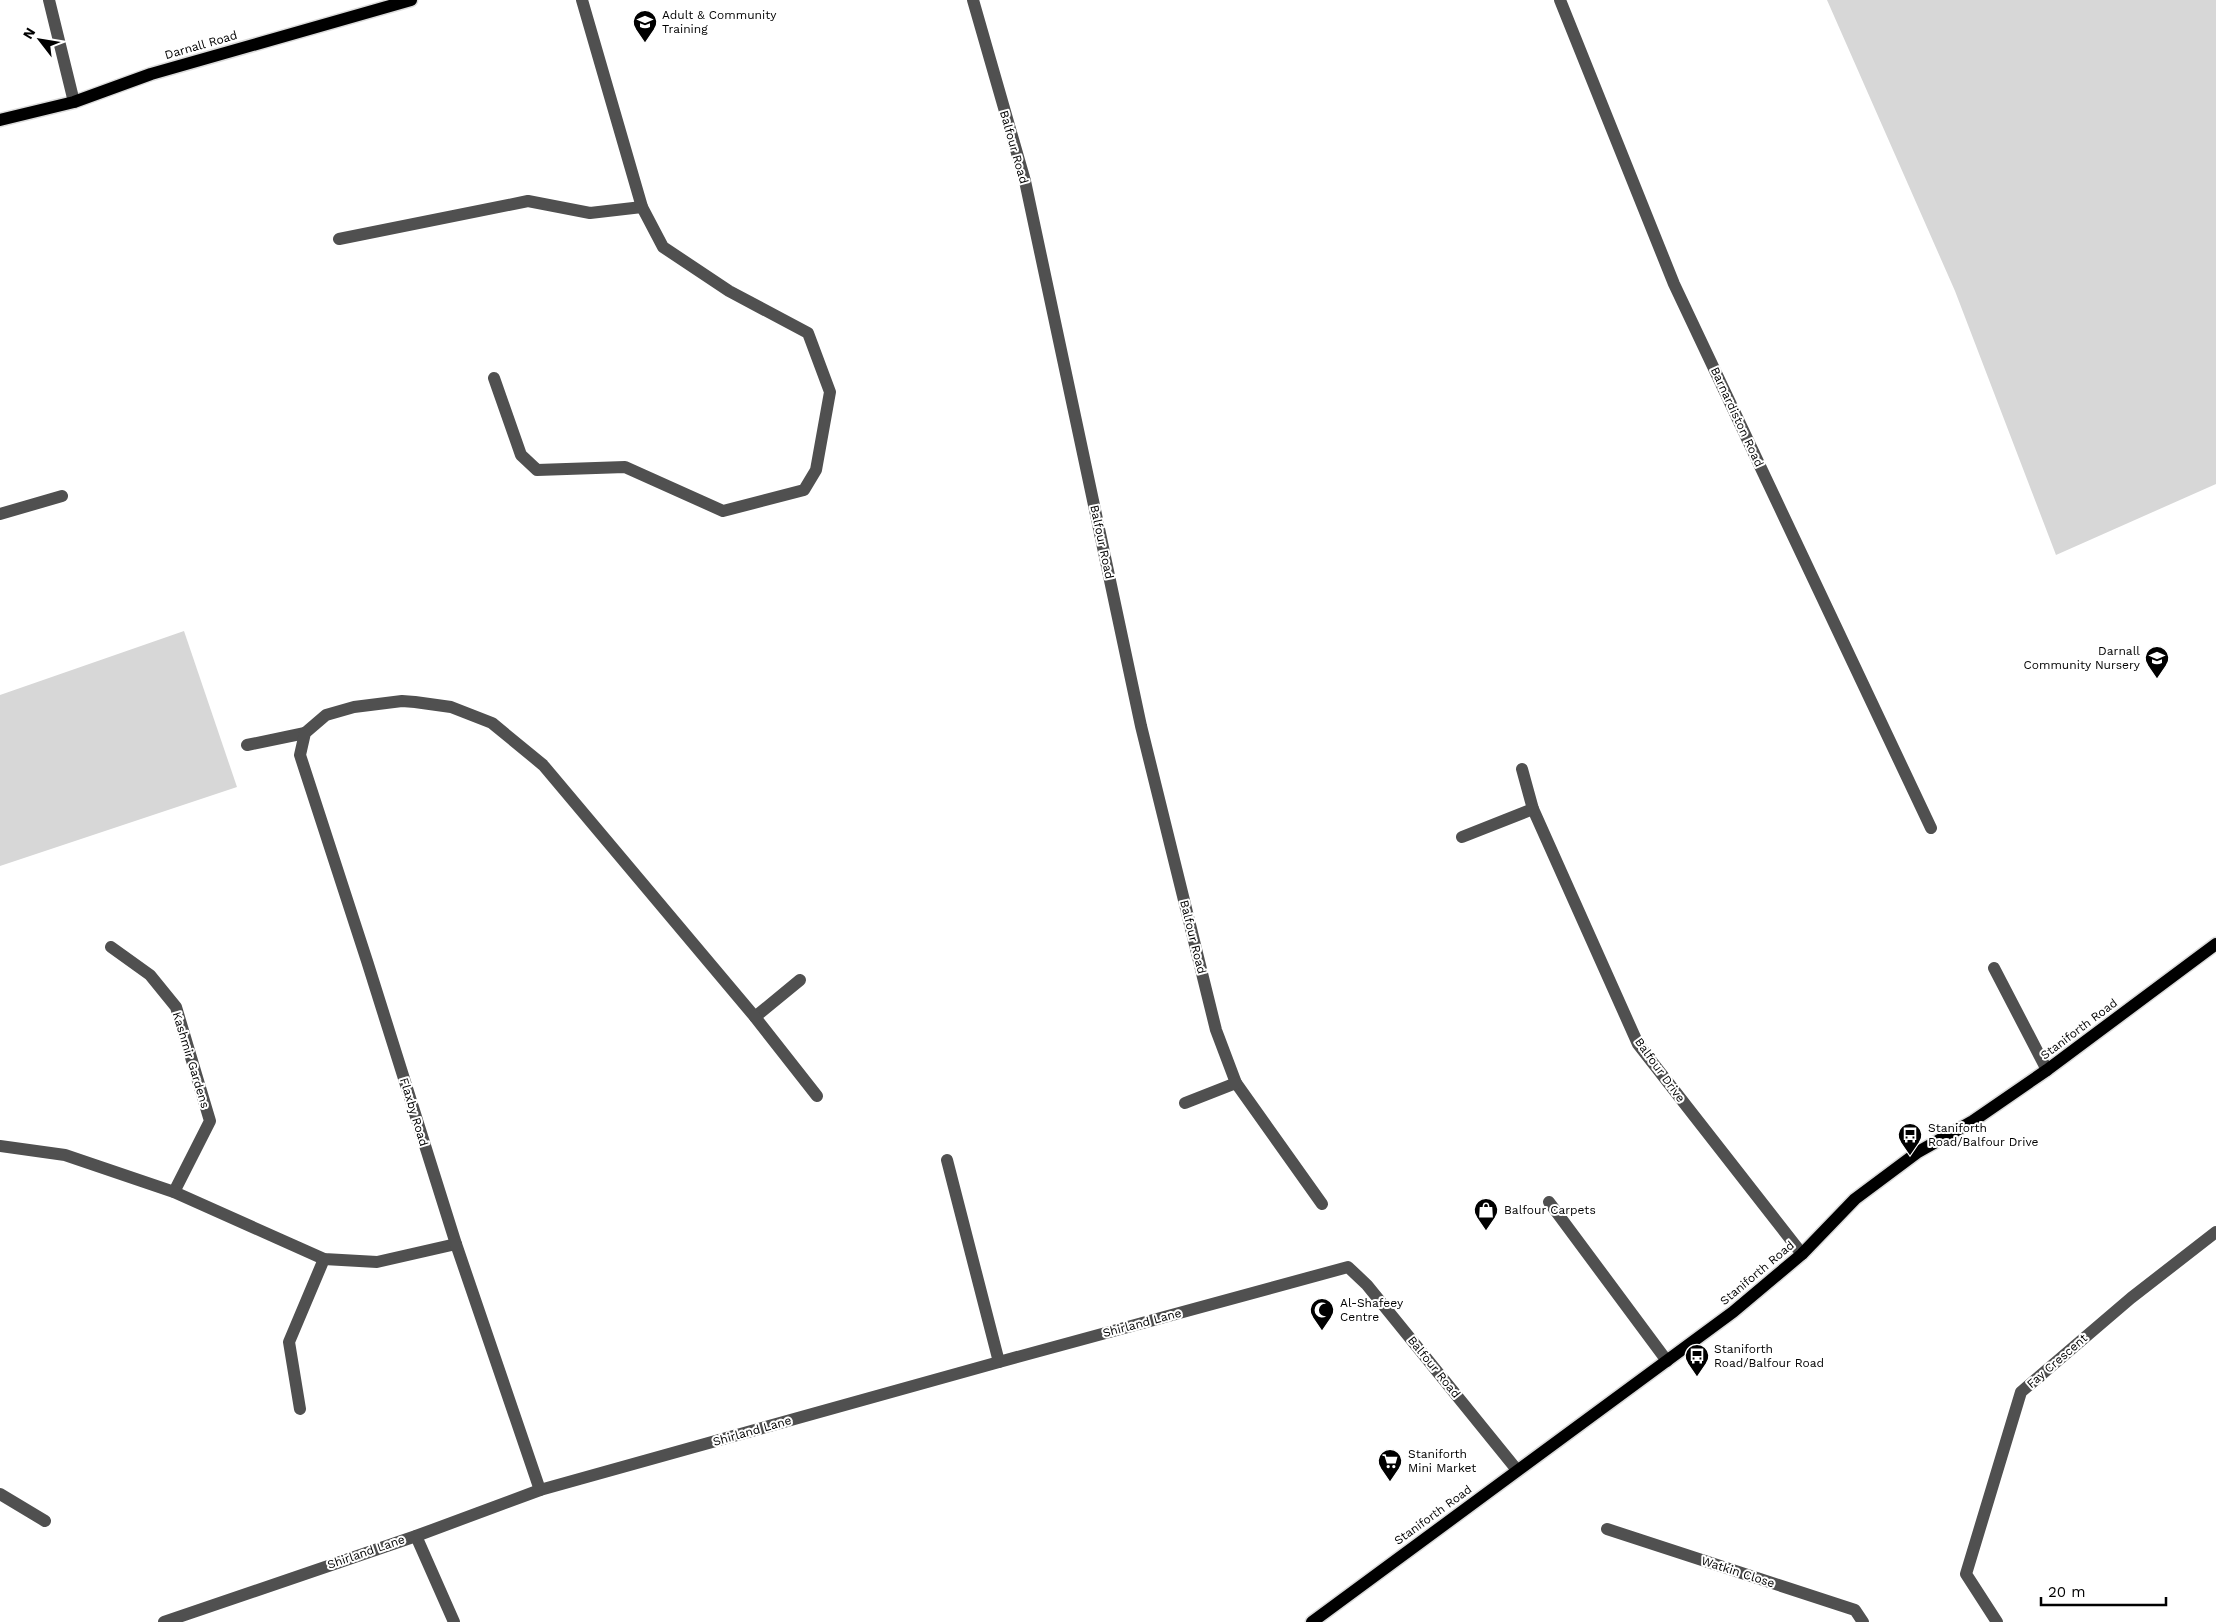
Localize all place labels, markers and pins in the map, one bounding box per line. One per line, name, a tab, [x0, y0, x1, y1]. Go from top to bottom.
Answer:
place label: Adult & Community Training	[662, 8, 777, 36]
school or university icon: Adult & Community Training	[632, 9, 658, 43]
place label: Darnall Community Nursery	[2024, 644, 2141, 672]
school or university icon: Darnall Community Nursery	[2144, 645, 2170, 679]
place label: Staniforth Road/Balfour Drive	[1928, 1121, 2039, 1149]
bus stop icon: Staniforth Road/Balfour Drive	[1897, 1122, 1923, 1156]
shop icon: Balfour Carpets	[1473, 1197, 1499, 1231]
place label: Balfour Carpets	[1504, 1203, 1596, 1217]
place label: Al-Shafeey Centre	[1340, 1296, 1404, 1324]
mosque icon: Al-Shafeey Centre	[1309, 1297, 1335, 1331]
place label: Staniforth Road/Balfour Road	[1714, 1342, 1824, 1370]
bus stop icon: Staniforth Road/Balfour Road	[1684, 1343, 1710, 1377]
place label: Staniforth Mini Market	[1408, 1447, 1476, 1475]
supermarket icon: Staniforth Mini Market	[1377, 1448, 1403, 1482]

